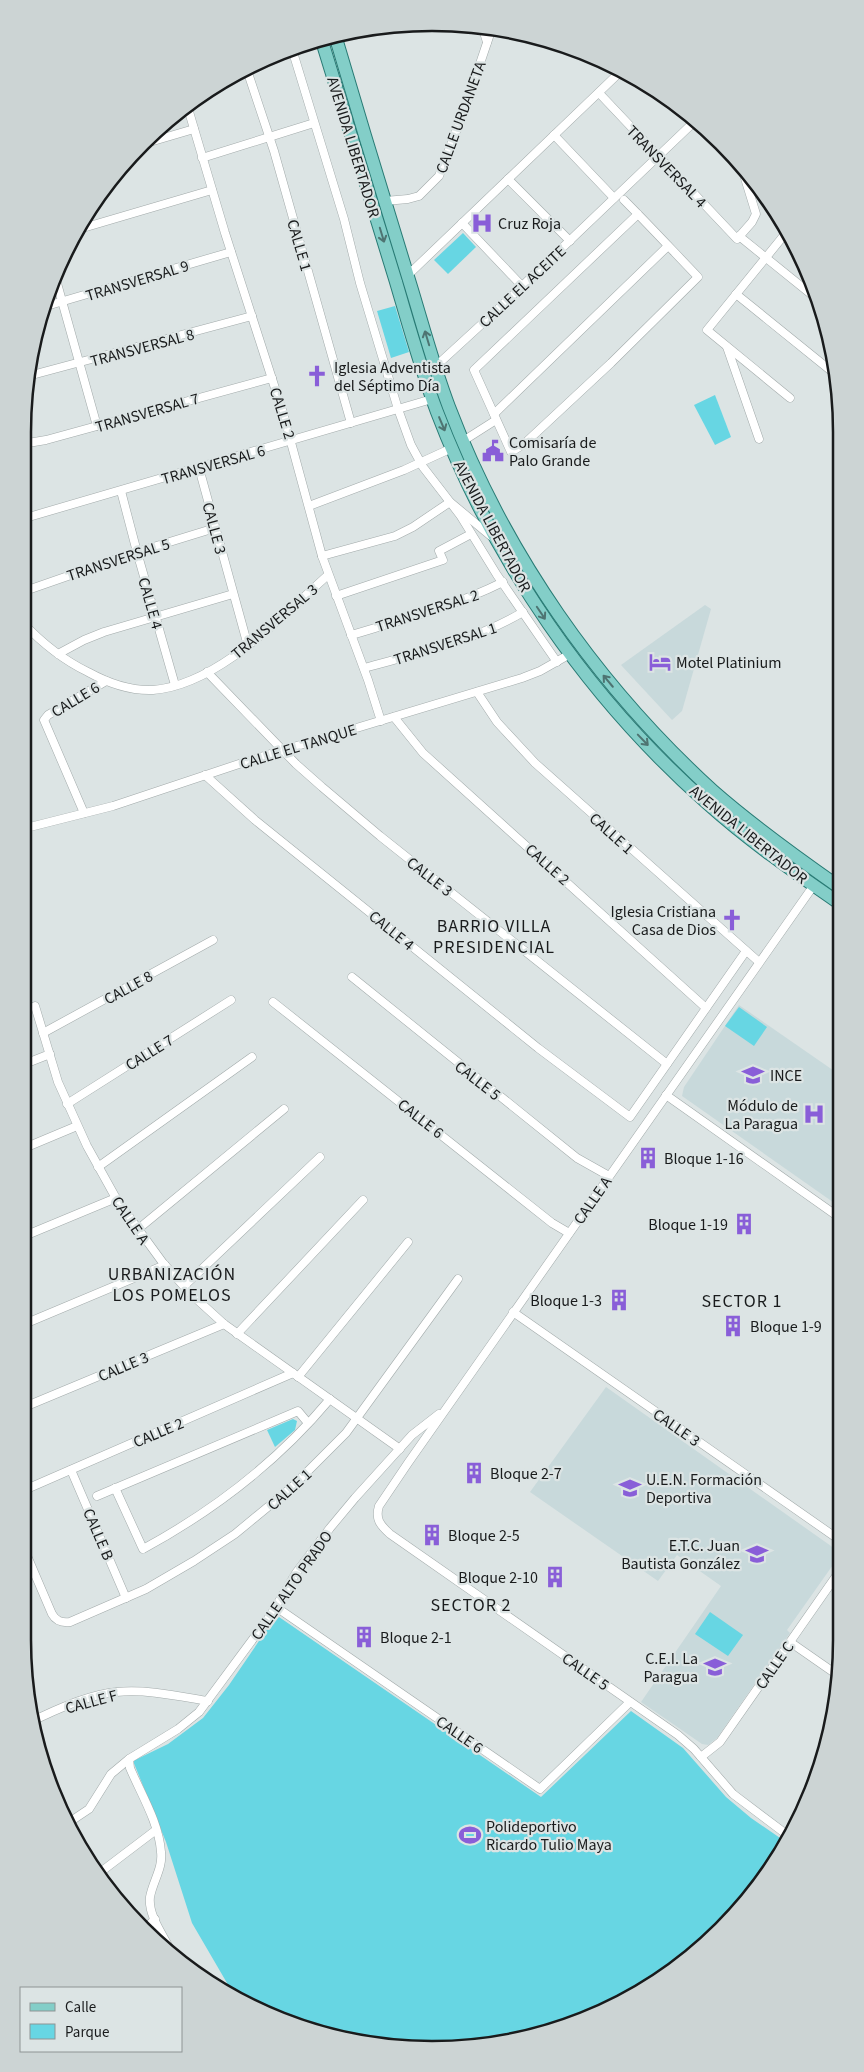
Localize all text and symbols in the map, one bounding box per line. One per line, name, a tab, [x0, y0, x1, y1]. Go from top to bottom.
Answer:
street label: CALLE URDANETA	[430, 58, 492, 177]
street label: AVENIDA LIBERTADOR	[321, 74, 385, 220]
street label: TRANSVERSAL 4	[621, 121, 711, 213]
hospital icon: Cruz Roja	[469, 210, 495, 236]
place label: Cruz Roja	[498, 213, 561, 235]
street label: CALLE 1	[281, 217, 317, 274]
one-way arrow	[377, 227, 387, 243]
street label: CALLE EL ACEITE	[474, 241, 571, 333]
street label: TRANSVERSAL 9	[83, 255, 192, 307]
street label: TRANSVERSAL 8	[88, 323, 197, 372]
one-way arrow	[422, 331, 431, 346]
place label: Iglesia Adventista del Séptimo Día	[334, 357, 451, 397]
church icon: Iglesia Adventista del Séptimo Día	[304, 363, 330, 389]
street label: CALLE 2	[264, 385, 300, 442]
street label: TRANSVERSAL 7	[93, 388, 202, 438]
one-way arrow	[438, 416, 447, 431]
place label: Comisaría de Palo Grande	[509, 432, 596, 472]
public building icon: Comisaría de Palo Grande	[480, 438, 506, 464]
street label: TRANSVERSAL 6	[159, 440, 268, 490]
street label: AVENIDA LIBERTADOR	[448, 457, 536, 596]
street label: CALLE 3	[197, 500, 232, 557]
street label: TRANSVERSAL 5	[64, 533, 173, 587]
street label: CALLE 4	[132, 575, 168, 632]
street label: TRANSVERSAL 3	[227, 579, 323, 665]
street label: TRANSVERSAL 2	[373, 584, 482, 638]
one-way arrow	[537, 606, 547, 620]
street label: TRANSVERSAL 1	[391, 617, 500, 671]
hotel icon: Motel Platinium	[647, 649, 673, 675]
place label: Motel Platinium	[676, 652, 781, 674]
one-way arrow	[602, 674, 613, 687]
street label: CALLE 6	[47, 677, 104, 723]
street label: CALLE EL TANQUE	[237, 719, 359, 775]
one-way arrow	[636, 734, 648, 746]
street label: AVENIDA LIBERTADOR	[685, 780, 812, 889]
street label: CALLE 1	[584, 808, 638, 860]
street label: CALLE 2	[520, 839, 574, 891]
street label: CALLE 3	[402, 852, 457, 902]
place label: Iglesia Cristiana Casa de Dios	[611, 901, 716, 941]
street label: CALLE 4	[364, 906, 419, 956]
church icon: Iglesia Cristiana Casa de Dios	[719, 907, 745, 933]
district label: BARRIO VILLA PRESIDENCIAL	[433, 914, 555, 960]
street label: CALLE 8	[100, 965, 157, 1010]
street label: CALLE 7	[121, 1029, 178, 1076]
street label: CALLE 5	[450, 1056, 505, 1106]
school or university icon: INCE	[740, 1062, 766, 1088]
place label: INCE	[770, 1065, 802, 1087]
street label: CALLE 6	[393, 1094, 448, 1144]
place label: Módulo de La Paragua	[724, 1095, 798, 1135]
hospital icon: Módulo de La Paragua	[801, 1101, 827, 1127]
building icon: Bloque 1-16	[635, 1145, 661, 1171]
place label: Bloque 1-16	[664, 1148, 744, 1170]
street label: CALLE A	[568, 1172, 617, 1229]
street label: CALLE A	[106, 1192, 154, 1249]
building icon: Bloque 1-19	[731, 1211, 757, 1237]
place label: Bloque 1-19	[648, 1214, 728, 1236]
district label: URBANIZACIÓN LOS POMELOS	[108, 1262, 236, 1308]
building icon: Bloque 1-3	[606, 1287, 632, 1313]
district label: SECTOR 1	[701, 1289, 783, 1314]
place label: Bloque 1-3	[530, 1290, 602, 1312]
building icon: Bloque 1-9	[720, 1313, 746, 1339]
place label: Bloque 1-9	[750, 1316, 822, 1338]
street label: CALLE 3	[95, 1346, 152, 1387]
street label: CALLE 3	[648, 1404, 704, 1452]
street label: CALLE 2	[130, 1412, 187, 1453]
building icon: Bloque 2-7	[461, 1460, 487, 1486]
place label: Bloque 2-7	[490, 1463, 562, 1485]
street label: CALLE 1	[263, 1464, 317, 1516]
place label: U.E.N. Formación Deportiva	[646, 1469, 762, 1509]
school or university icon: U.E.N. Formación Deportiva	[617, 1475, 643, 1501]
street label: CALLE B	[77, 1505, 119, 1564]
building icon: Bloque 2-5	[419, 1522, 445, 1548]
place label: Bloque 2-5	[448, 1525, 520, 1547]
street label: CALLE ALTO PRADO	[246, 1526, 338, 1645]
place label: E.T.C. Juan Bautista González	[621, 1535, 740, 1575]
school or university icon: E.T.C. Juan Bautista González	[744, 1541, 770, 1567]
building icon: Bloque 2-10	[542, 1564, 568, 1590]
place label: Bloque 2-10	[458, 1567, 538, 1589]
district label: SECTOR 2	[430, 1593, 512, 1618]
building icon: Bloque 2-1	[351, 1624, 377, 1650]
place label: Bloque 2-1	[380, 1627, 452, 1649]
street label: CALLE C	[750, 1637, 799, 1694]
street label: CALLE 5	[557, 1648, 613, 1696]
place label: C.E.I. La Paragua	[643, 1648, 698, 1688]
school or university icon: C.E.I. La Paragua	[702, 1654, 728, 1680]
street label: CALLE F	[63, 1684, 120, 1719]
street label: CALLE 6	[431, 1711, 487, 1759]
place label: Polideportivo Ricardo Tulio Maya	[486, 1816, 612, 1856]
sports icon: Polideportivo Ricardo Tulio Maya	[457, 1822, 483, 1848]
legend	[20, 1987, 182, 2052]
text: Calle	[65, 1997, 96, 2018]
text: Parque	[65, 2022, 109, 2043]

